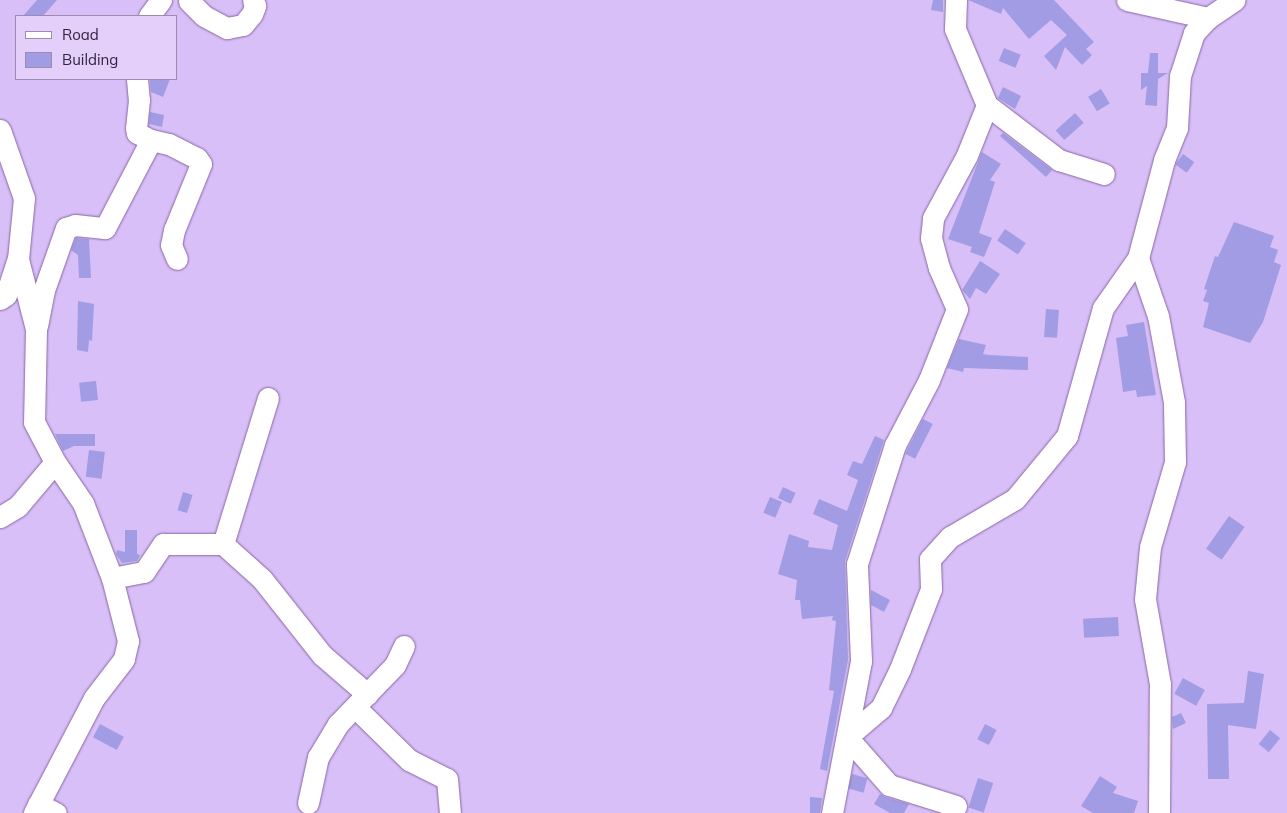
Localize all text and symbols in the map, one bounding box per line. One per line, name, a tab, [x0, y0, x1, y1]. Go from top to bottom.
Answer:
legend	[15, 15, 178, 80]
text: Road	[62, 25, 99, 44]
text: Building	[62, 50, 118, 69]

